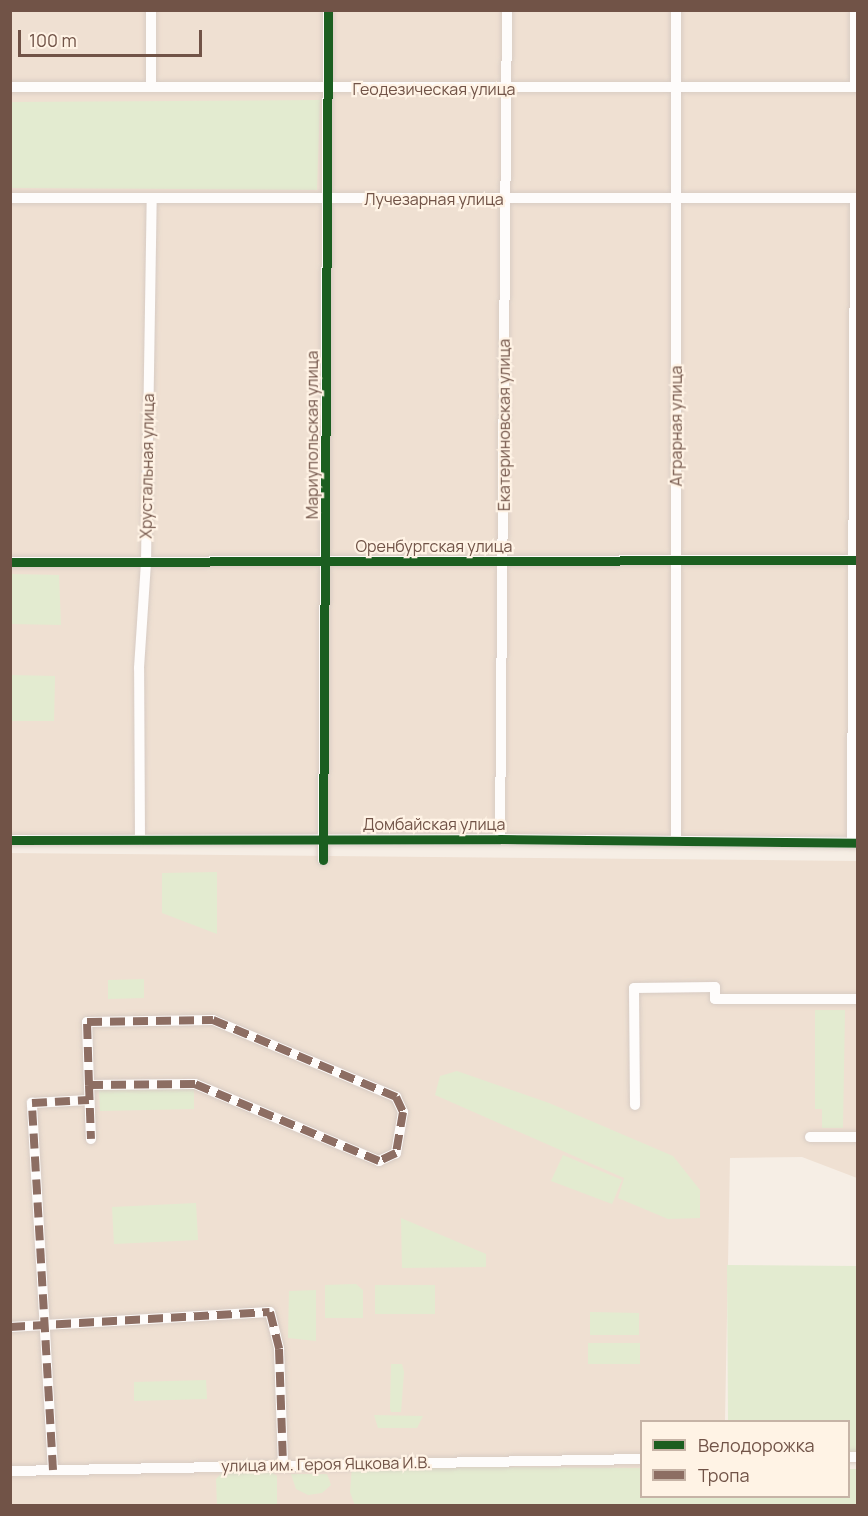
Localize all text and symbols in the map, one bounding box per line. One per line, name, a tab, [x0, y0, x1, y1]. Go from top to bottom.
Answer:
scale bar	[21, 18, 206, 56]
text: 100 m	[29, 28, 77, 52]
street label: Геодезическая улица	[353, 79, 515, 99]
street label: Лучезарная улица	[364, 189, 504, 209]
street label: Екатериновская улица	[494, 339, 514, 511]
street label: Мариупольская улица	[302, 351, 322, 519]
street label: Аграрная улица	[666, 366, 686, 486]
street label: Хрустальная улица	[136, 393, 158, 539]
street label: Оренбургская улица	[356, 536, 512, 556]
street label: Домбайская улица	[363, 814, 505, 834]
legend	[640, 1420, 850, 1498]
text: Велодорожка	[698, 1433, 815, 1457]
street label: улица им. Героя Яцкова И.В.	[221, 1453, 431, 1475]
text: Тропа	[698, 1463, 749, 1487]

